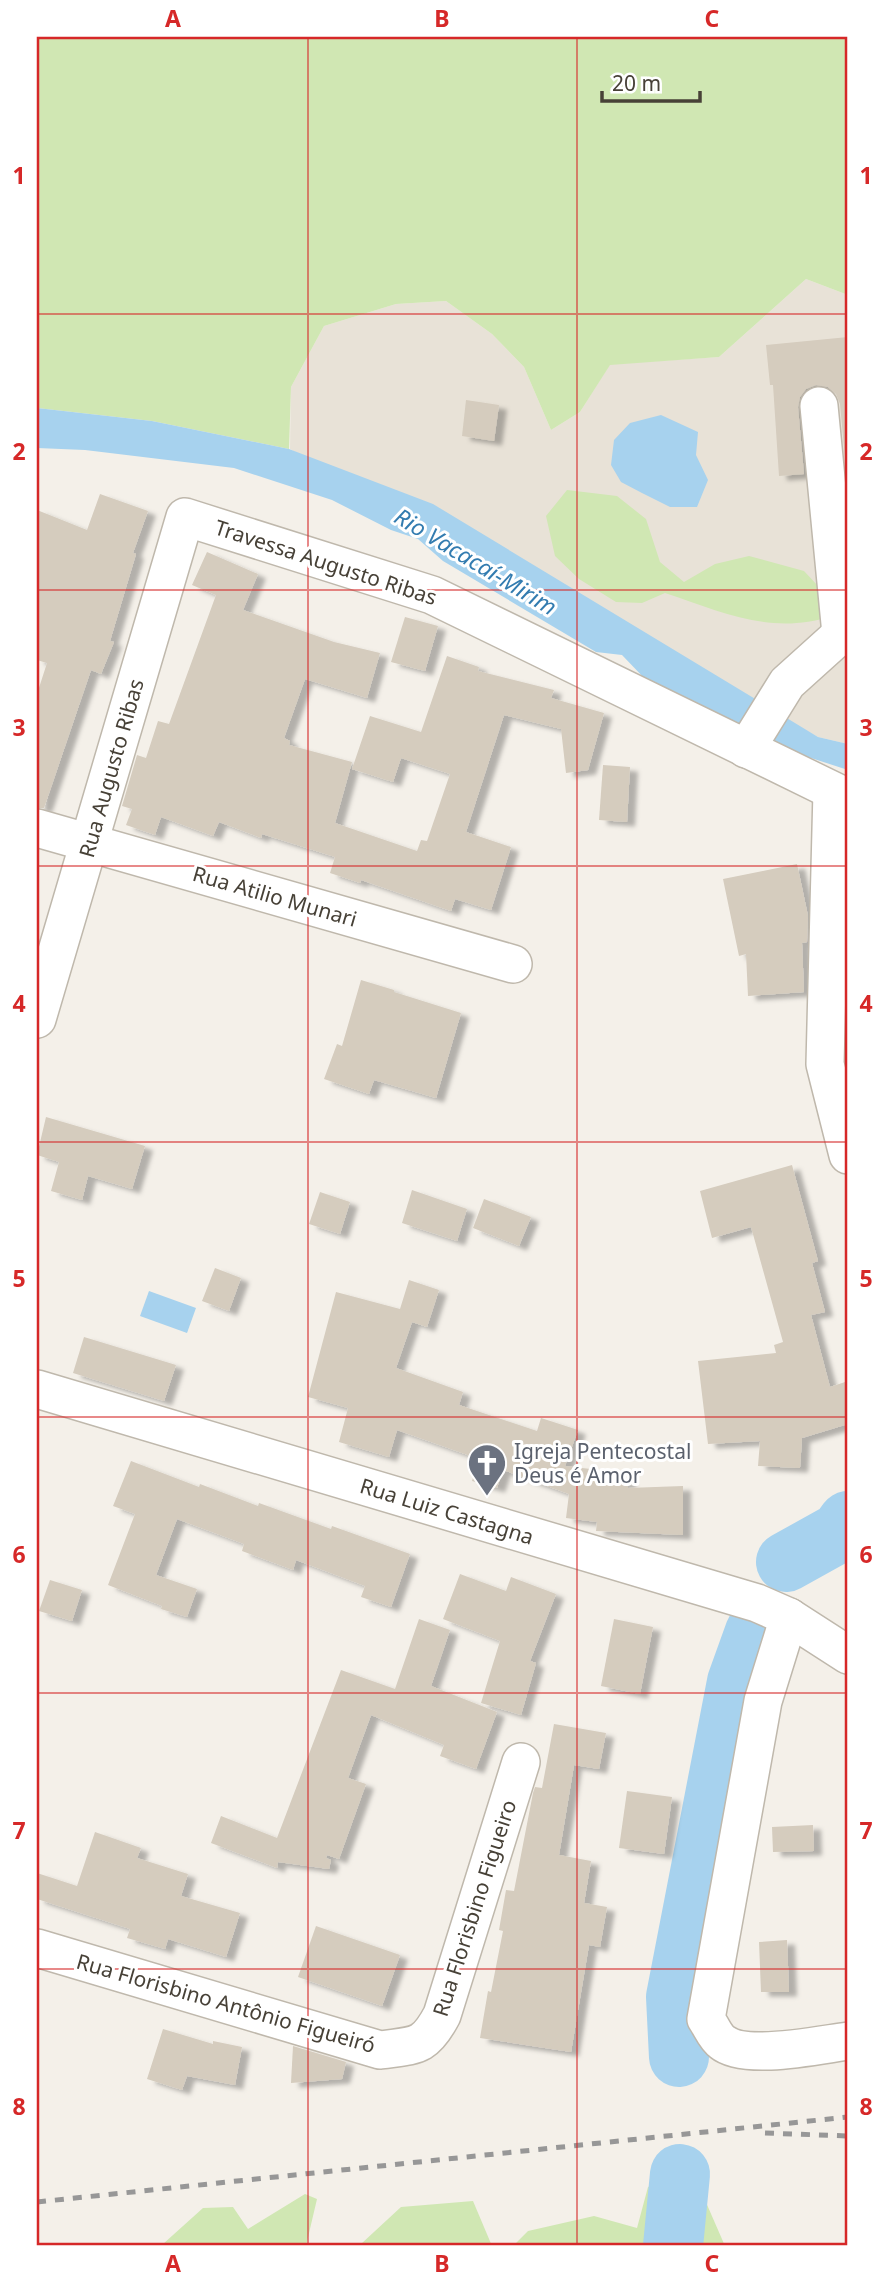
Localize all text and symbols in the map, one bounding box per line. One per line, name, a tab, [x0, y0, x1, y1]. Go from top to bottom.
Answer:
text: A	[165, 2, 181, 34]
text: B	[434, 2, 450, 34]
text: C	[705, 2, 720, 34]
scale bar	[602, 60, 700, 104]
text: 20 m	[612, 69, 661, 97]
text: 1	[12, 159, 26, 191]
text: 1	[859, 159, 873, 191]
text: 2	[12, 435, 26, 467]
text: 2	[859, 435, 873, 467]
water label: Rio Vacacaí-Mirim	[389, 500, 563, 622]
street label: Travessa Augusto Ribas	[211, 513, 441, 611]
street label: Rua Augusto Ribas	[72, 675, 150, 861]
text: 3	[12, 711, 26, 743]
text: 3	[859, 711, 873, 743]
street label: Rua Atilio Munari	[190, 859, 360, 933]
text: 4	[12, 987, 26, 1019]
text: 4	[859, 987, 873, 1019]
text: 5	[12, 1262, 26, 1294]
text: 5	[859, 1262, 873, 1294]
place label: Igreja Pentecostal Deus é Amor	[514, 1437, 691, 1489]
church icon: Igreja Pentecostal Deus é Amor	[466, 1442, 508, 1497]
street label: Rua Luiz Castagna	[357, 1471, 537, 1551]
text: 6	[12, 1538, 26, 1570]
text: 6	[859, 1538, 873, 1570]
street label: Rua Florisbino Figueiro	[426, 1796, 522, 2020]
text: 7	[12, 1814, 26, 1846]
text: 7	[859, 1814, 873, 1846]
street label: Rua Florisbino Antônio Figueiró	[73, 1947, 379, 2059]
text: 8	[12, 2090, 26, 2122]
text: 8	[859, 2090, 873, 2122]
text: A	[165, 2247, 181, 2279]
text: B	[434, 2247, 450, 2279]
text: C	[705, 2247, 720, 2279]

